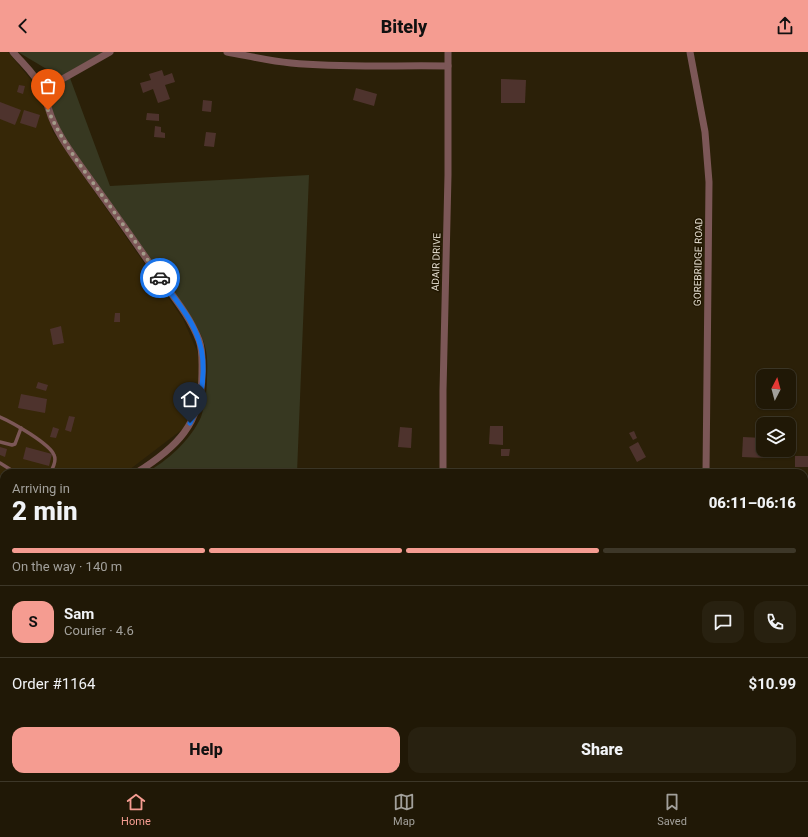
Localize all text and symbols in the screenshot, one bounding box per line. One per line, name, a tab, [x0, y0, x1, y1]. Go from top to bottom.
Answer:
icon: back	[12, 15, 34, 37]
icon: share	[774, 15, 796, 37]
text: Bitely	[381, 16, 427, 37]
pin	[31, 69, 65, 110]
icon: bag	[37, 75, 59, 97]
street label: GOREBRIDGE ROAD	[692, 218, 704, 306]
street label: ADAIR DRIVE	[429, 232, 443, 291]
courier	[140, 258, 180, 298]
icon: car	[149, 267, 171, 289]
north arrow	[756, 369, 796, 409]
map controls	[756, 369, 796, 457]
pin	[173, 382, 207, 423]
icon: home	[179, 388, 201, 410]
button: layers	[756, 417, 796, 457]
text: Arriving in	[12, 481, 70, 496]
text: 06:11–06:16	[709, 494, 796, 512]
text: 2 min	[12, 496, 78, 526]
text: On the way · 140 m	[12, 559, 122, 574]
button: chat	[702, 601, 744, 643]
button: phone	[754, 601, 796, 643]
text: Sam	[64, 605, 94, 623]
text: S	[28, 613, 38, 631]
text: Courier · 4.6	[64, 623, 134, 638]
text: Order #1164	[12, 675, 95, 693]
text: $10.99	[749, 675, 796, 693]
button: Help	[12, 727, 400, 773]
button: Share	[408, 727, 796, 773]
tab: Home	[121, 791, 151, 828]
tab: Map	[393, 791, 415, 828]
tab: Saved	[657, 791, 687, 828]

